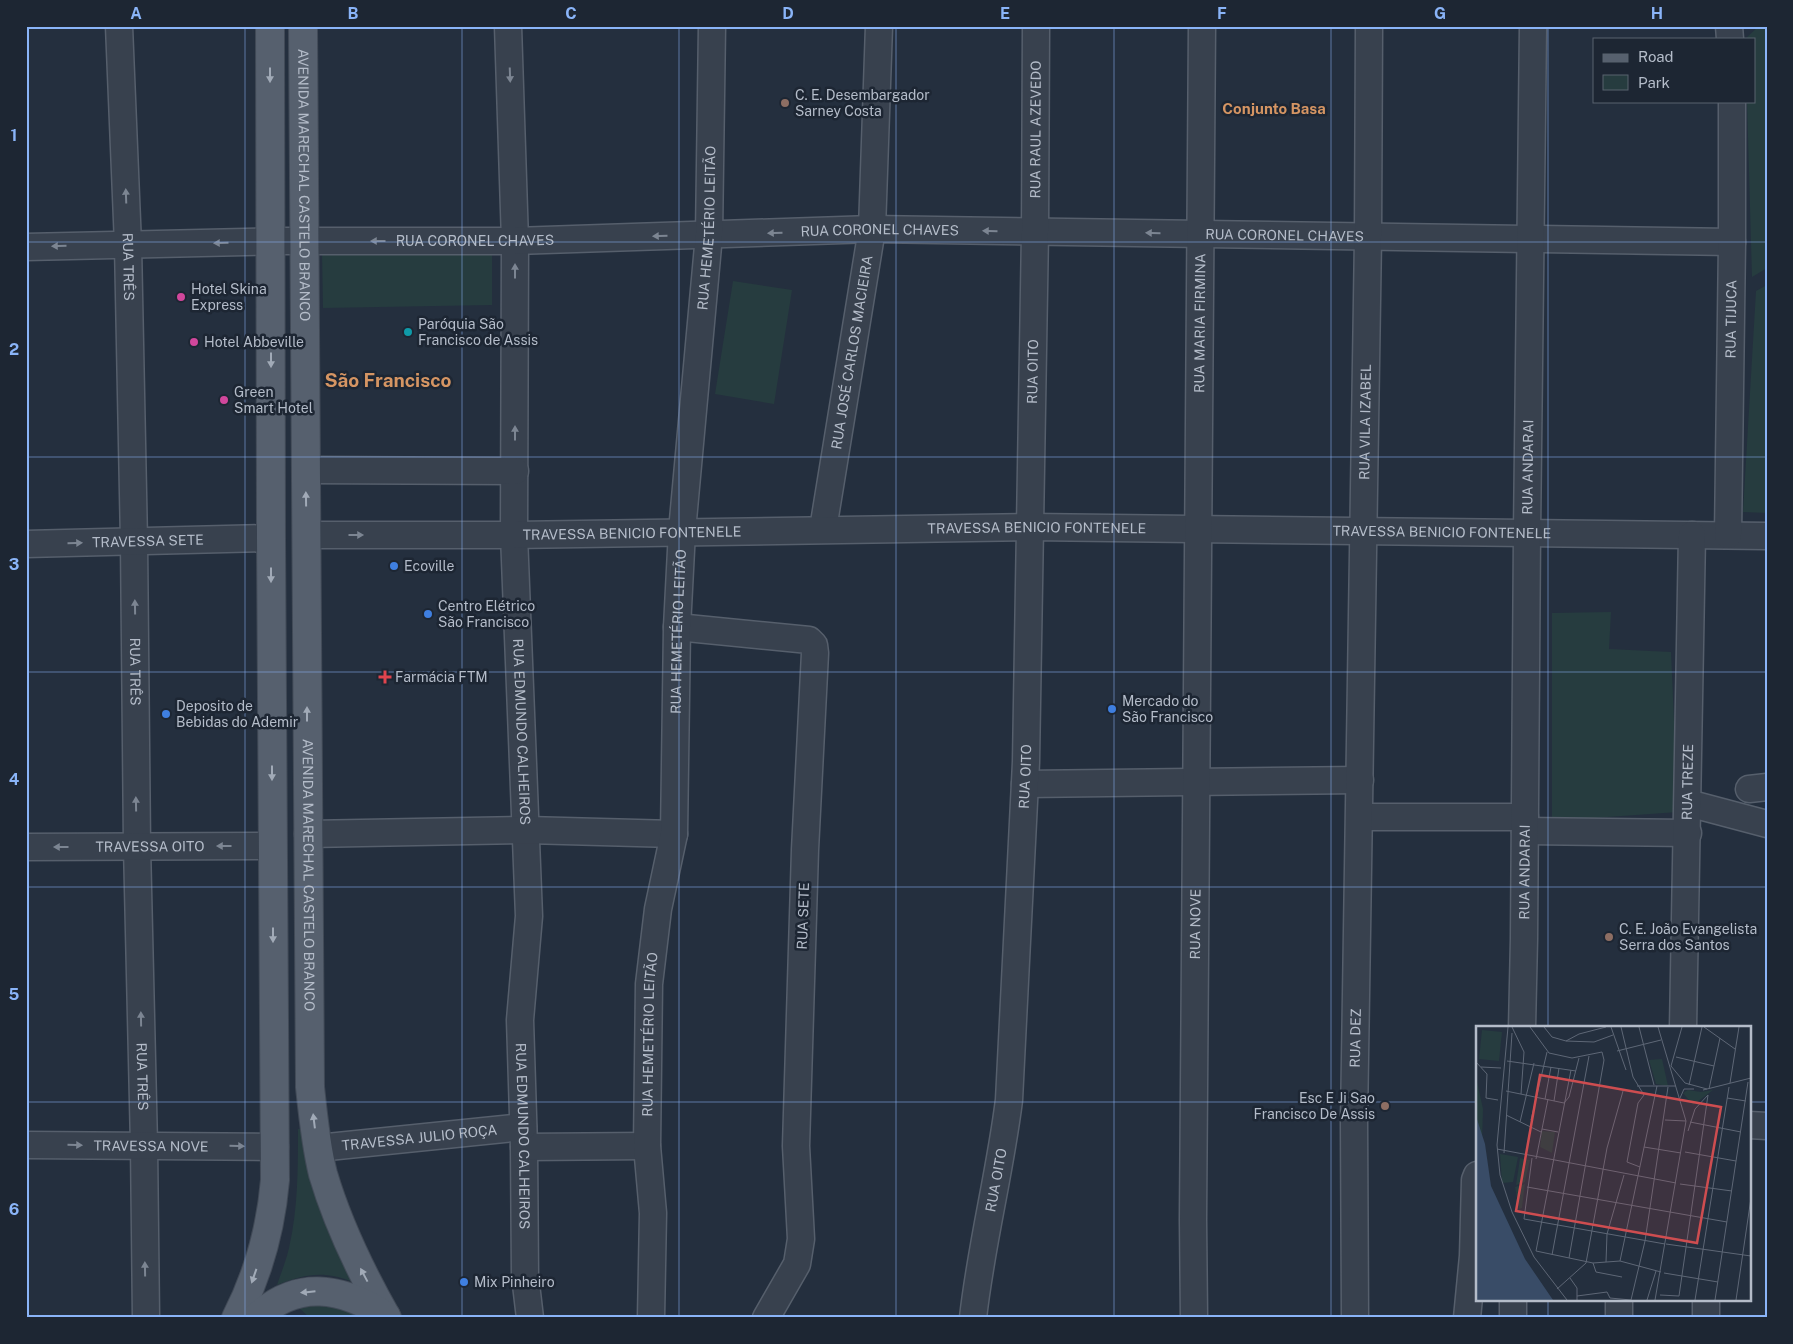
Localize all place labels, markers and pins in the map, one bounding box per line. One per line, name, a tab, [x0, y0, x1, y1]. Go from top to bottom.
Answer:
place label: C. E. Desembargador Sarney Costa	[795, 87, 930, 119]
marker: C. E. Desembargador Sarney Costa	[779, 97, 791, 109]
place label: Hotel Skina Express	[191, 281, 267, 313]
marker: Hotel Skina Express	[175, 291, 187, 303]
place label: Paróquia São Francisco de Assis	[418, 316, 538, 348]
marker: Paróquia São Francisco de Assis	[402, 326, 414, 338]
place label: Hotel Abbeville	[204, 334, 304, 350]
marker: Hotel Abbeville	[188, 336, 200, 348]
place label: Green Smart Hotel	[234, 384, 313, 416]
marker: Green Smart Hotel	[218, 394, 230, 406]
place label: Ecoville	[404, 558, 454, 574]
marker: Ecoville	[388, 560, 400, 572]
place label: Centro Elétrico São Francisco	[438, 598, 535, 630]
marker: Centro Elétrico São Francisco	[422, 608, 434, 620]
place label: Farmácia FTM	[395, 669, 488, 685]
marker: Farmácia FTM	[379, 671, 391, 683]
place label: Mercado do São Francisco	[1122, 693, 1213, 725]
place label: Deposito de Bebidas do Ademir	[176, 698, 298, 730]
marker: Mercado do São Francisco	[1106, 703, 1118, 715]
marker: Deposito de Bebidas do Ademir	[160, 708, 172, 720]
place label: C. E. João Evangelista Serra dos Santos	[1619, 921, 1757, 953]
marker: C. E. João Evangelista Serra dos Santos	[1603, 931, 1615, 943]
place label: Esc E Ji Sao Francisco De Assis	[1253, 1090, 1375, 1122]
marker: Esc E Ji Sao Francisco De Assis	[1379, 1100, 1391, 1112]
place label: Mix Pinheiro	[474, 1274, 555, 1290]
marker: Mix Pinheiro	[458, 1276, 470, 1288]

